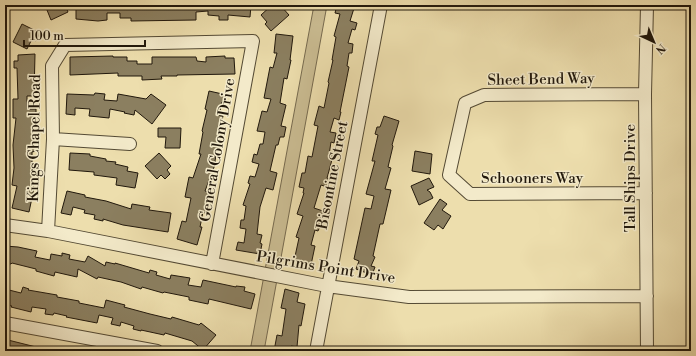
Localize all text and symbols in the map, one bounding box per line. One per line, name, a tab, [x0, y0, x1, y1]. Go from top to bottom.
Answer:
scale bar	[24, 22, 145, 48]
north arrow	[634, 22, 674, 62]
text: 100 m	[30, 29, 64, 44]
text: N	[652, 40, 668, 57]
street label: Sheet Bend Way	[487, 69, 595, 90]
street label: Kings Chapel Road	[24, 74, 45, 202]
street label: General Colony Drive	[195, 77, 239, 223]
street label: Bisontine Street	[312, 119, 352, 232]
street label: Tall Ships Drive	[621, 124, 640, 232]
street label: Schooners Way	[481, 169, 584, 188]
street label: Pilgrims Point Drive	[255, 247, 397, 288]

